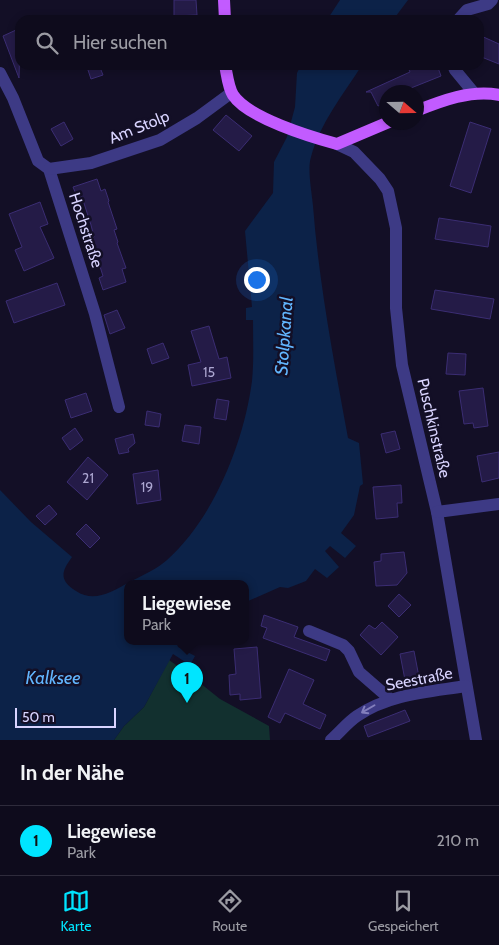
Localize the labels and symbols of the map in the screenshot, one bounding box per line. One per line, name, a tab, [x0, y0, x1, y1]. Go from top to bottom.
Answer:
north arrow	[379, 85, 424, 130]
street label: Am Stolp	[106, 106, 172, 148]
street label: Hochstraße	[65, 190, 107, 270]
your location	[244, 267, 270, 293]
water label: Stolpkanal	[270, 295, 298, 376]
house number: 15	[203, 363, 215, 381]
street label: Puschkinstraße	[413, 376, 455, 480]
house number: 21	[82, 469, 94, 487]
house number: 19	[141, 478, 153, 496]
pin: 1	[171, 662, 203, 703]
street label: Seestraße	[384, 663, 454, 695]
water label: Kalksee	[26, 667, 80, 689]
scale bar	[15, 705, 116, 728]
one-way arrow	[361, 705, 376, 715]

